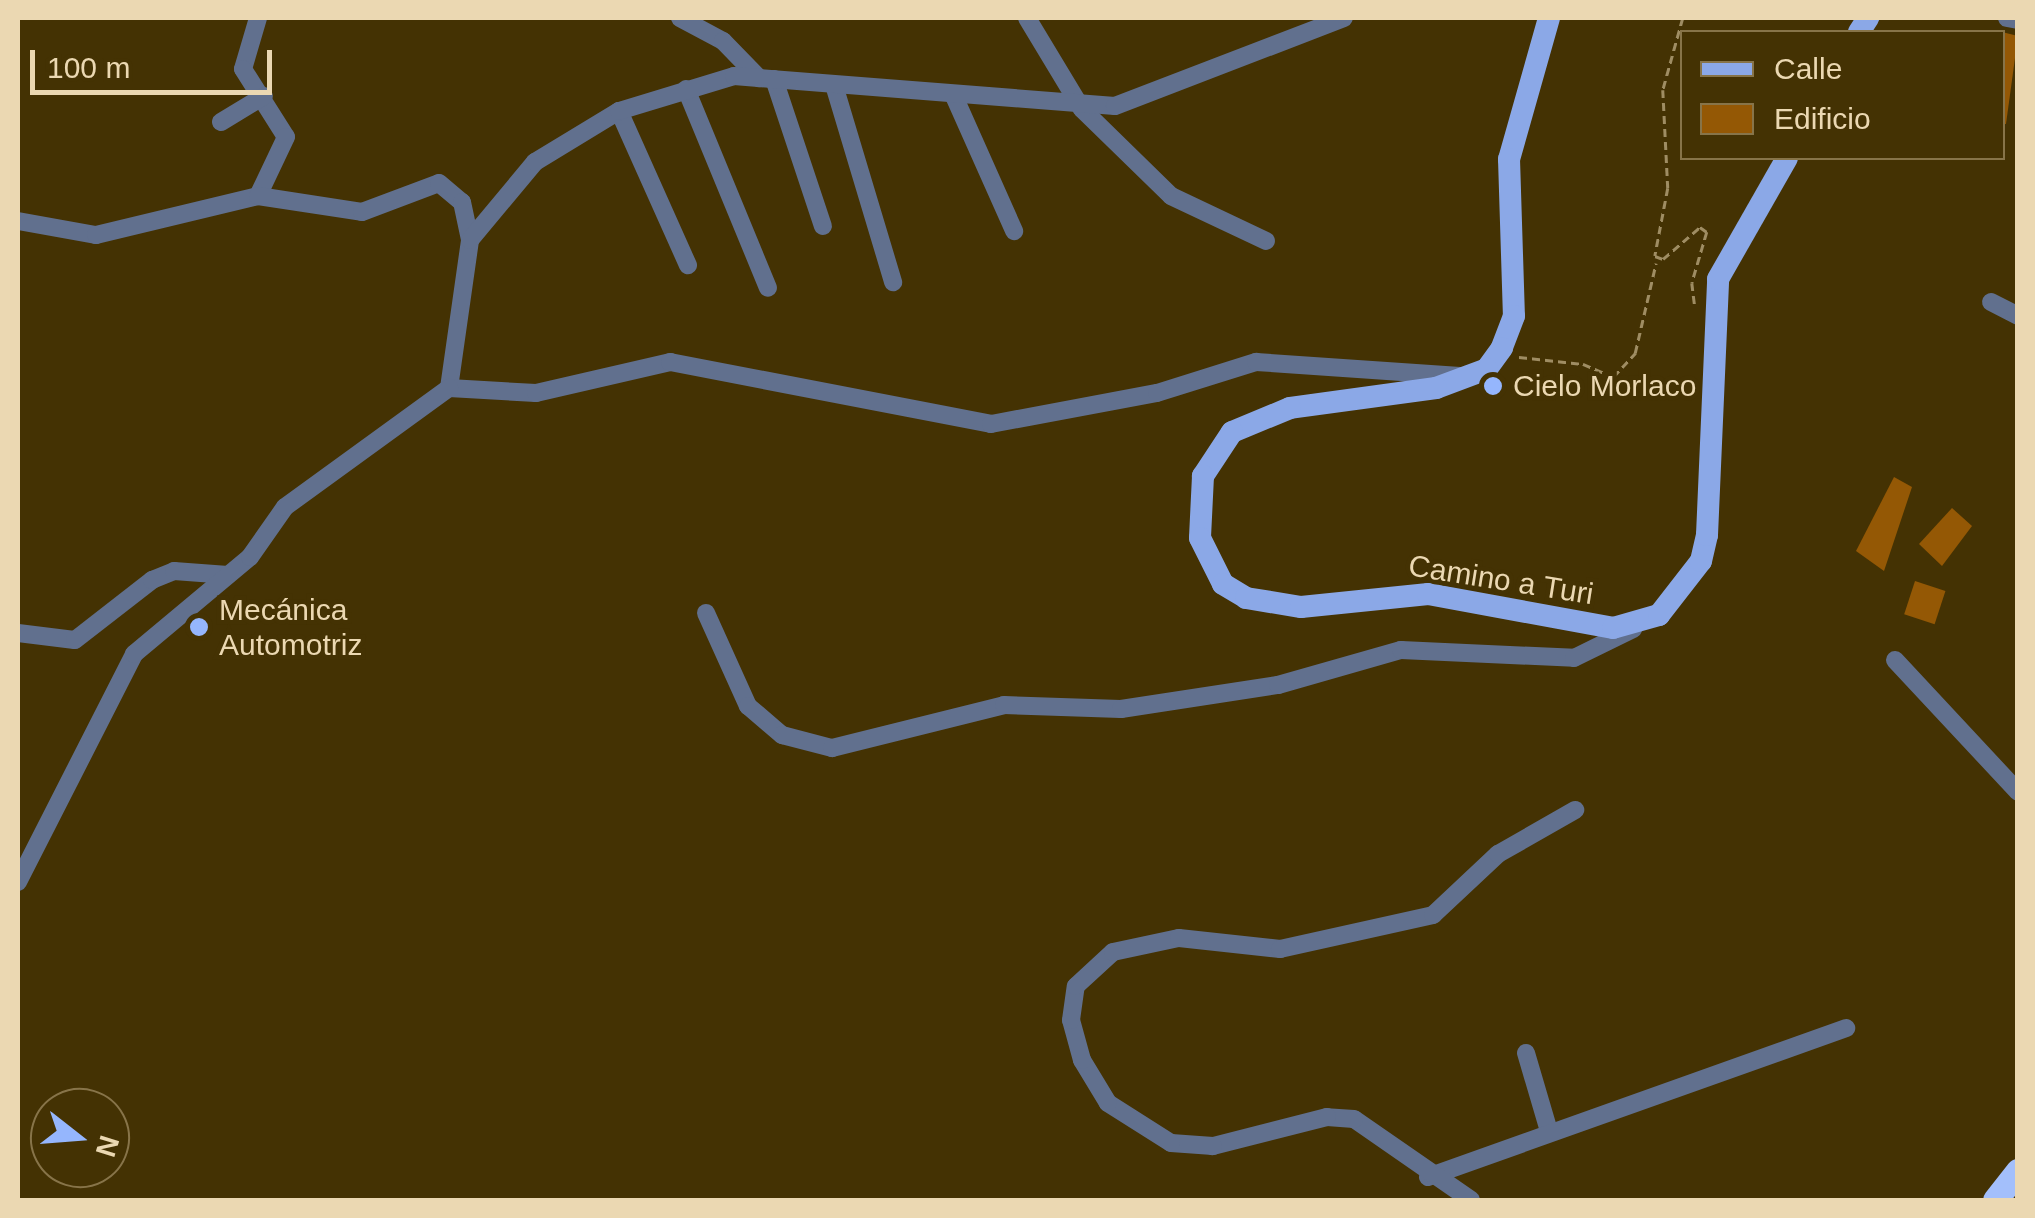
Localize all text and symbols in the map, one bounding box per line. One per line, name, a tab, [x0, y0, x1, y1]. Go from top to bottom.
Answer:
scale bar	[35, 30, 278, 92]
legend	[1680, 30, 2005, 160]
text: 100 m	[47, 51, 130, 84]
text: Calle	[1774, 52, 1842, 85]
text: Edificio	[1774, 102, 1871, 135]
place label: Cielo Morlaco	[1513, 368, 1696, 404]
marker: Cielo Morlaco	[1482, 375, 1504, 397]
street label: Camino a Turi	[1406, 548, 1596, 612]
place label: Mecánica Automotriz	[219, 592, 362, 662]
marker: Mecánica Automotriz	[188, 616, 210, 638]
north arrow	[30, 1088, 130, 1188]
text: N	[89, 1132, 125, 1161]

